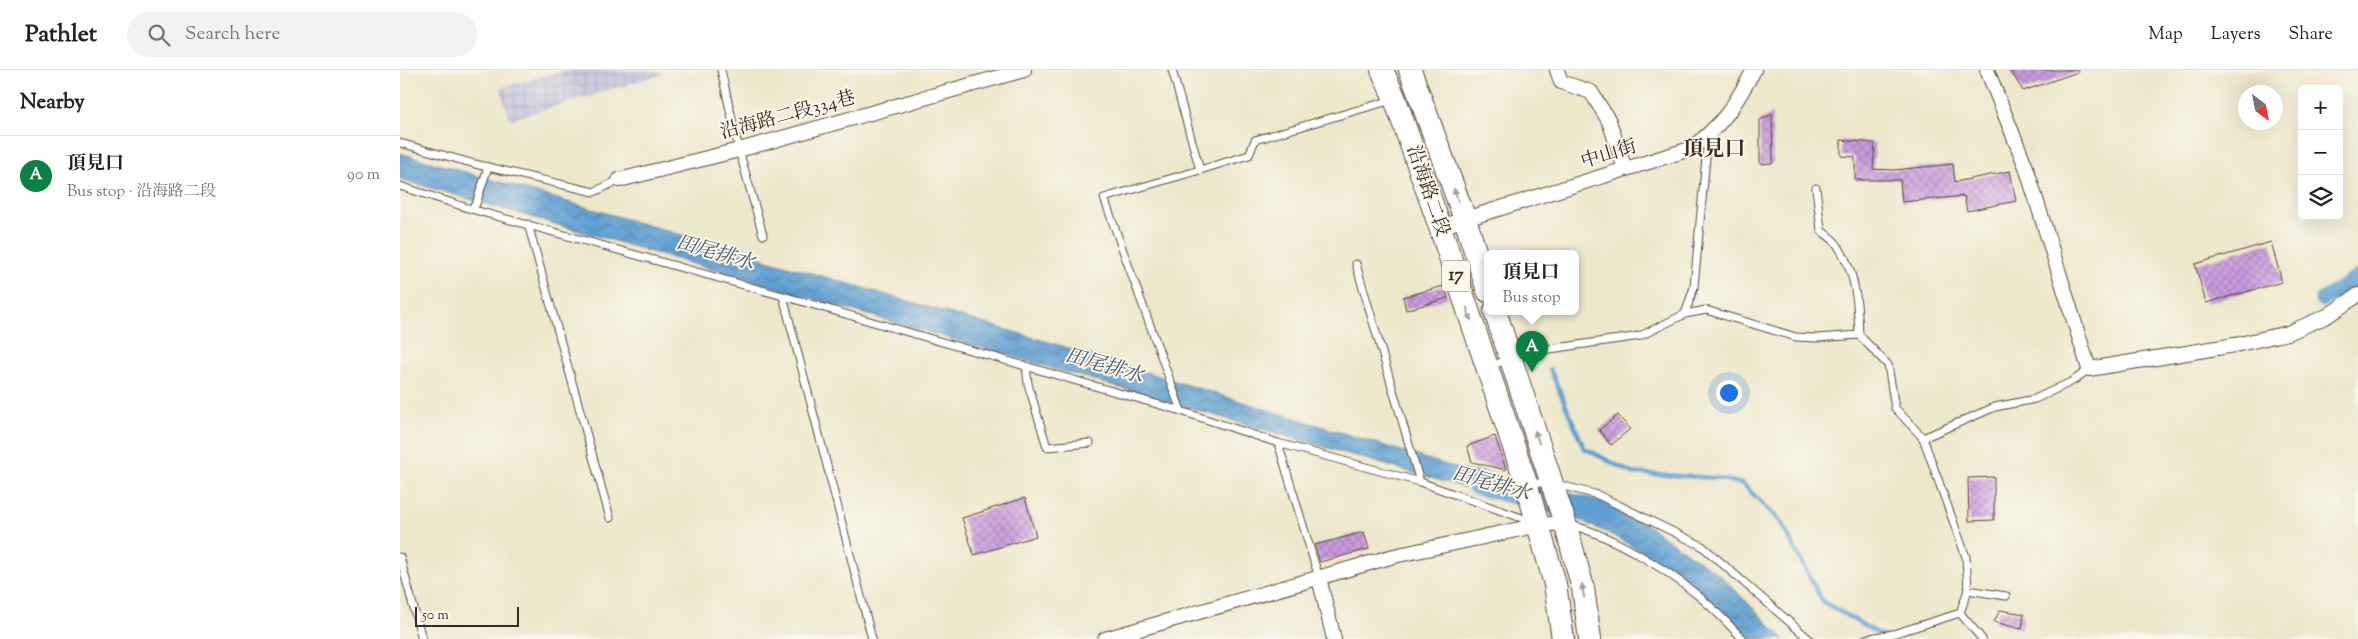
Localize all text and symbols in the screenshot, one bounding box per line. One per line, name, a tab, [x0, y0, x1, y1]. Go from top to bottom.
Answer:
search box	[127, 12, 477, 57]
text: Pathlet	[25, 18, 97, 52]
icon: search	[145, 21, 173, 49]
text: Search here	[185, 21, 280, 48]
text: Map	[2148, 22, 2183, 48]
text: Layers	[2211, 22, 2261, 48]
text: Share	[2289, 22, 2333, 48]
street label: 沿海路二段334巷	[717, 85, 859, 147]
north arrow	[2238, 85, 2283, 130]
map controls	[2298, 85, 2343, 220]
button: +	[2298, 85, 2343, 130]
text: Nearby	[20, 88, 85, 118]
button: −	[2298, 130, 2343, 175]
street label: 中山街	[1578, 134, 1640, 176]
district label: 頂見口	[1683, 135, 1746, 165]
street label: 沿海路二段	[1399, 142, 1455, 240]
text: 頂見口	[67, 151, 124, 178]
text: A	[30, 164, 43, 187]
text: 90 m	[347, 164, 380, 187]
button: layers	[2298, 175, 2343, 220]
text: Bus stop · 沿海路二段	[67, 181, 216, 204]
one-way arrow	[1452, 187, 1459, 202]
water label: 田尾排水	[673, 229, 759, 280]
popup	[1484, 250, 1579, 315]
road number: 17	[1442, 260, 1470, 292]
text: 頂見口	[1502, 260, 1559, 287]
text: Bus stop	[1502, 287, 1561, 310]
one-way arrow	[1466, 306, 1473, 321]
pin: A	[1516, 331, 1548, 372]
water label: 田尾排水	[1062, 342, 1148, 393]
your location	[1716, 380, 1742, 406]
one-way arrow	[1533, 429, 1540, 444]
water label: 田尾排水	[1449, 460, 1535, 511]
one-way arrow	[1578, 582, 1586, 598]
scale bar	[415, 604, 519, 627]
text: 50 m	[422, 606, 449, 626]

